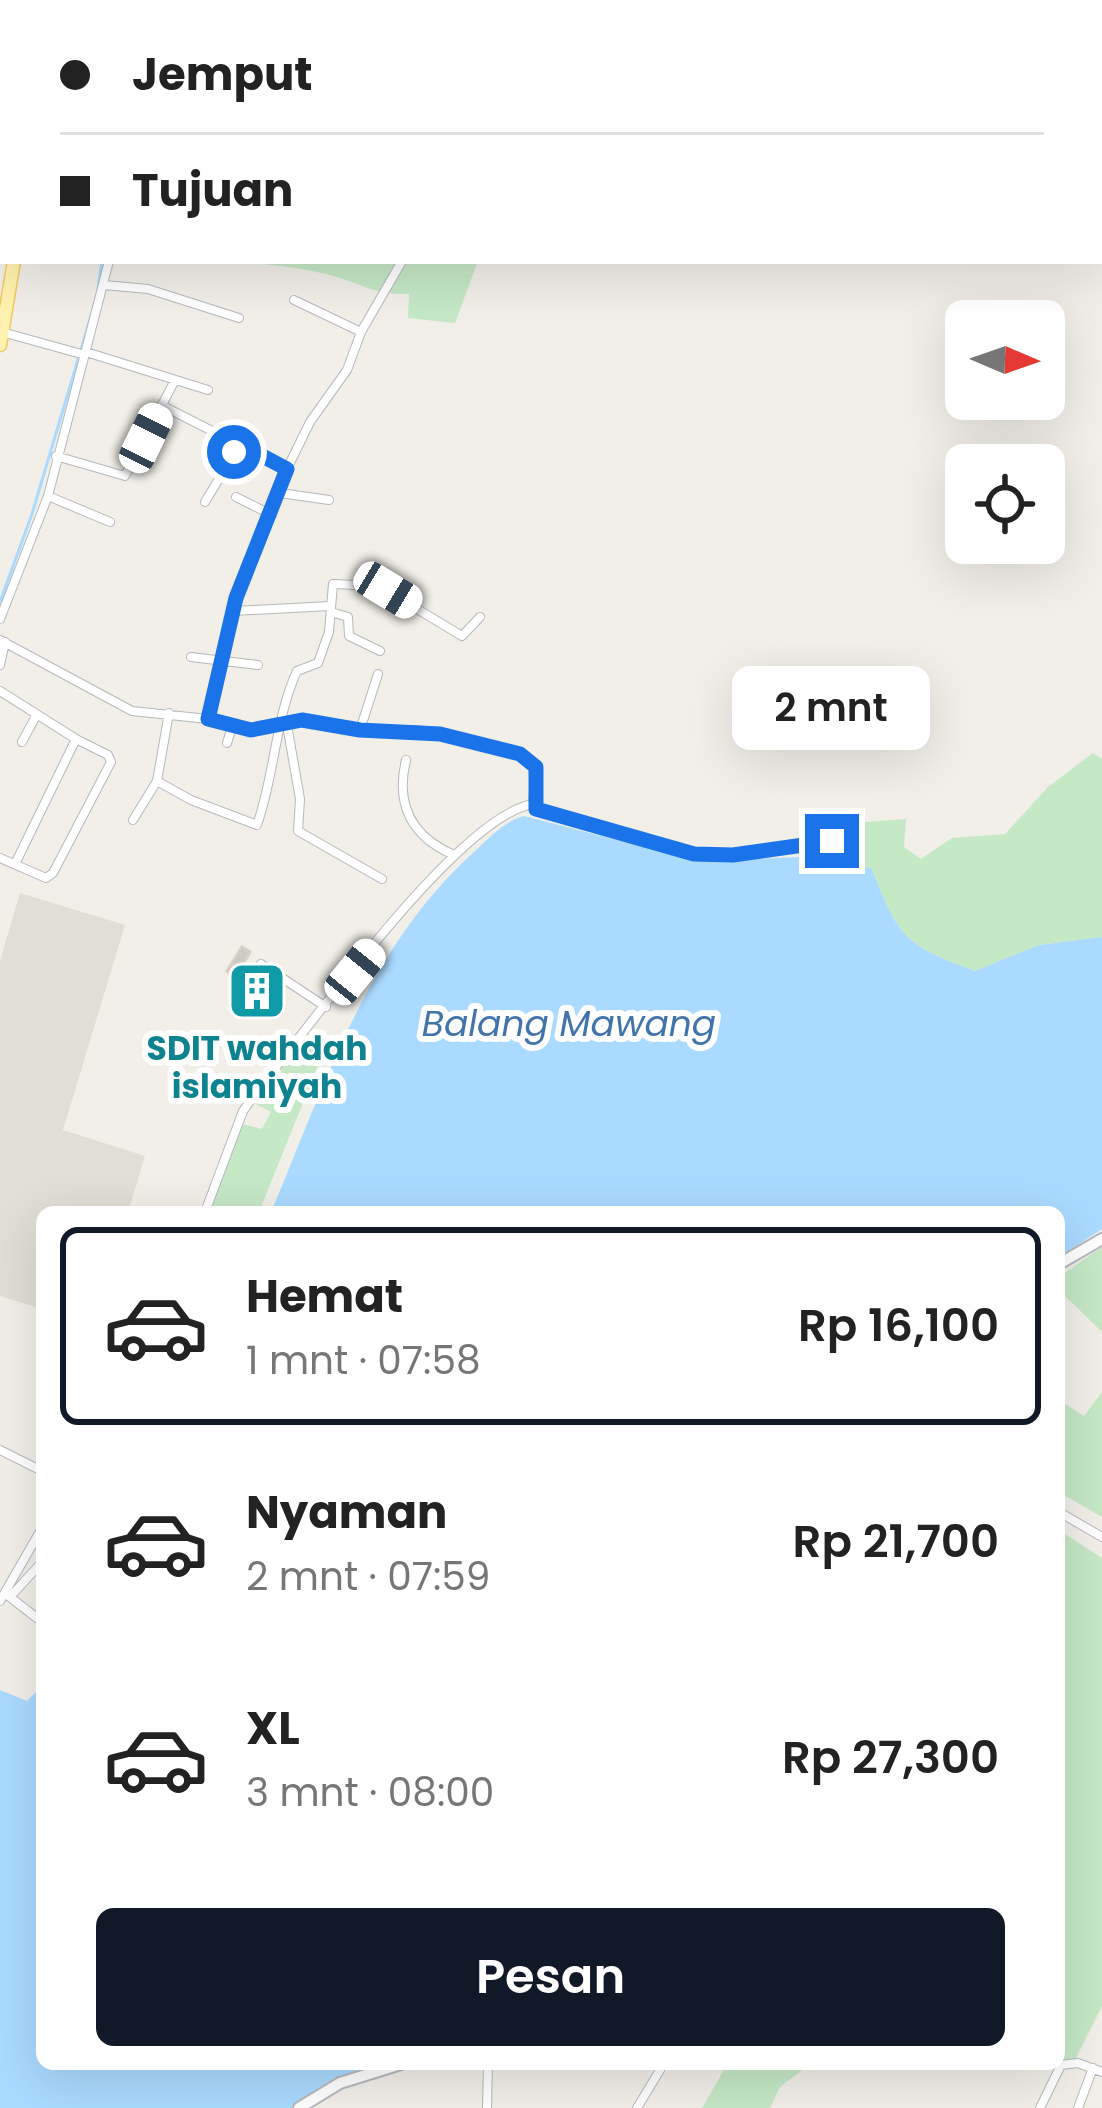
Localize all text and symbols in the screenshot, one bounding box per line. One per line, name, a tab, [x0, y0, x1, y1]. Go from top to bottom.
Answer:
text: Jemput	[132, 43, 313, 106]
text: Tujuan	[132, 159, 293, 222]
north arrow	[945, 300, 1065, 420]
map controls	[945, 300, 1065, 564]
car	[114, 398, 178, 478]
route start	[207, 425, 261, 479]
button: locate	[945, 444, 1065, 564]
car	[348, 556, 428, 624]
callout: 2 mnt	[733, 667, 931, 751]
text: 2 mnt	[774, 680, 888, 735]
route end	[805, 814, 859, 868]
car	[318, 933, 392, 1011]
building icon: SDIT wahdah islamiyah	[226, 960, 288, 1022]
water label: Balang Mawang	[422, 998, 716, 1049]
place label: SDIT wahdah islamiyah	[147, 1025, 367, 1110]
text: Hemat	[246, 1265, 403, 1328]
icon: car	[102, 1272, 210, 1380]
text: Rp 16,100	[798, 1294, 999, 1357]
text: 1 mnt · 07:58	[246, 1333, 481, 1388]
text: Nyaman	[246, 1481, 447, 1544]
icon: car	[102, 1488, 210, 1596]
text: Rp 21,700	[793, 1510, 999, 1573]
text: 2 mnt · 07:59	[246, 1549, 490, 1604]
text: XL	[246, 1697, 300, 1760]
icon: car	[102, 1704, 210, 1812]
text: Rp 27,300	[782, 1726, 999, 1789]
text: 3 mnt · 08:00	[246, 1765, 494, 1820]
button: Pesan	[96, 1908, 1005, 2046]

